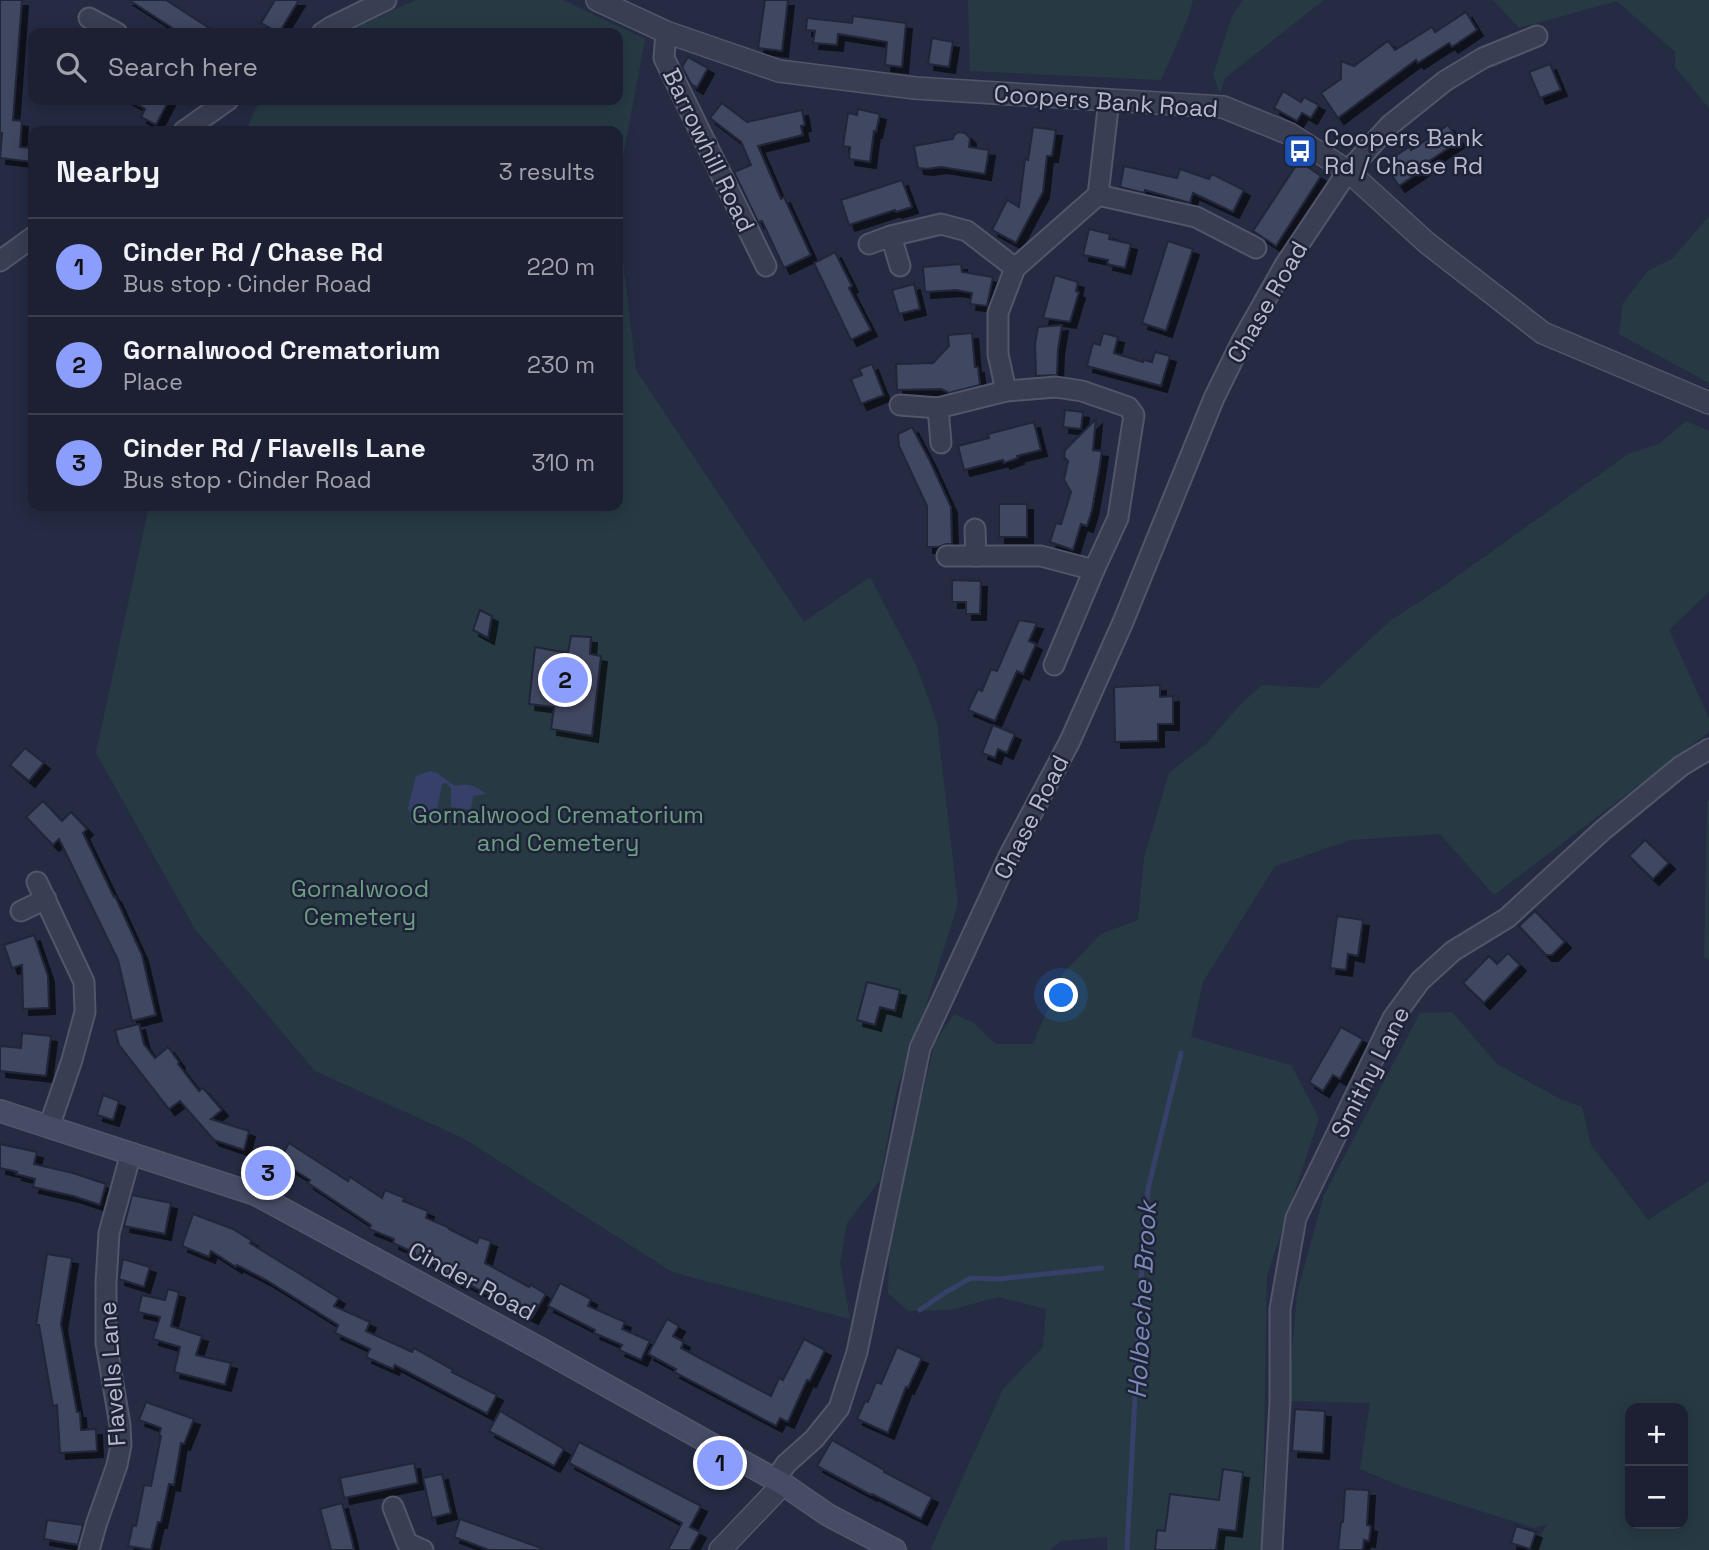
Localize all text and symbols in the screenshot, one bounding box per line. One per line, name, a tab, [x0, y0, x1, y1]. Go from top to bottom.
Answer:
search box	[28, 28, 623, 105]
icon: search	[52, 48, 90, 86]
text: Search here	[108, 50, 258, 84]
street label: Barrowhill Road	[656, 63, 762, 237]
street label: Coopers Bank Road	[993, 78, 1219, 124]
place label: Coopers Bank Rd / Chase Rd	[1324, 122, 1484, 181]
bus stop icon: Coopers Bank Rd / Chase Rd	[1281, 132, 1319, 170]
text: Nearby	[56, 152, 160, 191]
text: 3 results	[499, 157, 595, 187]
text: Cinder Rd / Chase Rd	[123, 235, 383, 269]
street label: Chase Road	[1220, 235, 1314, 369]
text: 1	[74, 252, 84, 282]
text: 220 m	[527, 252, 595, 282]
text: Bus stop · Cinder Road	[123, 269, 371, 299]
text: Gornalwood Crematorium	[123, 333, 440, 367]
text: 2	[72, 350, 86, 380]
text: 230 m	[527, 350, 595, 380]
text: Place	[123, 367, 183, 397]
text: Cinder Rd / Flavells Lane	[123, 431, 426, 465]
text: 3	[72, 448, 86, 478]
text: 310 m	[531, 448, 595, 478]
text: Bus stop · Cinder Road	[123, 465, 371, 495]
pin: 2	[542, 654, 588, 706]
street label: Chase Road	[986, 749, 1076, 885]
park label: Gornalwood Crematorium and Cemetery	[412, 799, 704, 858]
park label: Gornalwood Cemetery	[291, 873, 429, 932]
your location	[1044, 978, 1078, 1012]
street label: Smithy Lane	[1324, 1001, 1416, 1143]
pin: 3	[245, 1147, 291, 1199]
water label: Holbeche Brook	[1120, 1197, 1164, 1400]
street label: Cinder Road	[403, 1234, 541, 1328]
street label: Flavells Lane	[91, 1301, 133, 1447]
map controls	[1625, 1403, 1688, 1529]
button: +	[1625, 1403, 1688, 1466]
pin: 1	[697, 1437, 743, 1489]
button: −	[1625, 1466, 1688, 1529]

